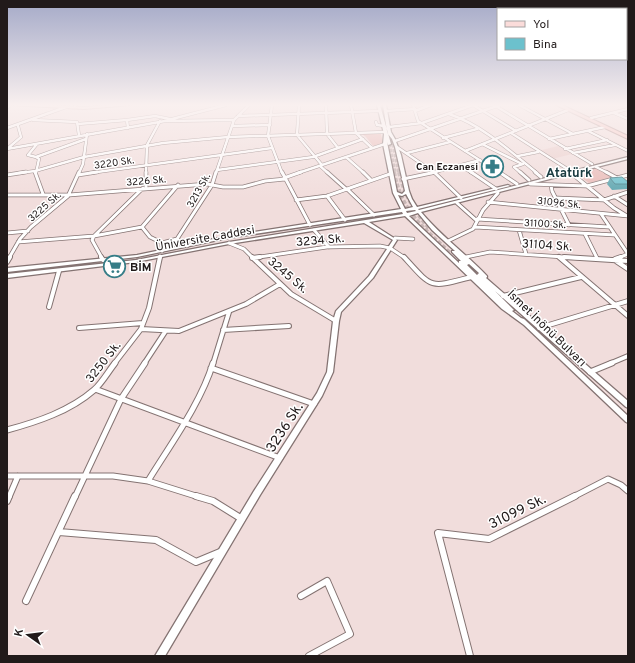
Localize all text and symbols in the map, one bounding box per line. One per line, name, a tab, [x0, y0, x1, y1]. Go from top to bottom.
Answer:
legend	[497, 8, 627, 60]
text: Yol	[533, 17, 549, 33]
text: Bina	[533, 37, 557, 53]
pharmacy icon: Can Eczanesi	[480, 153, 506, 179]
street label: 3220 Sk.	[93, 154, 135, 173]
place label: Can Eczanesi	[416, 161, 478, 174]
district label: Atatürk	[546, 166, 592, 182]
street label: 3213 Sk.	[184, 171, 214, 210]
street label: 3226 Sk.	[126, 173, 167, 190]
street label: 3225 Sk.	[26, 189, 64, 225]
street label: 31096 Sk.	[536, 195, 581, 212]
street label: 31100 Sk.	[524, 217, 566, 232]
street label: Üniversite Caddesi	[154, 222, 256, 256]
street label: 3234 Sk.	[295, 231, 345, 251]
street label: 31104 Sk.	[521, 236, 573, 256]
supermarket icon: BİM	[101, 254, 127, 280]
street label: 3245 Sk.	[264, 254, 311, 298]
place label: BİM	[130, 260, 151, 276]
street label: İsmet İnönü Bulvarı	[503, 287, 589, 371]
street label: 3250 Sk.	[83, 338, 125, 387]
street label: 3236 Sk.	[263, 400, 308, 456]
street label: 31099 Sk.	[486, 491, 549, 534]
north arrow	[8, 615, 48, 655]
text: K	[12, 627, 27, 638]

